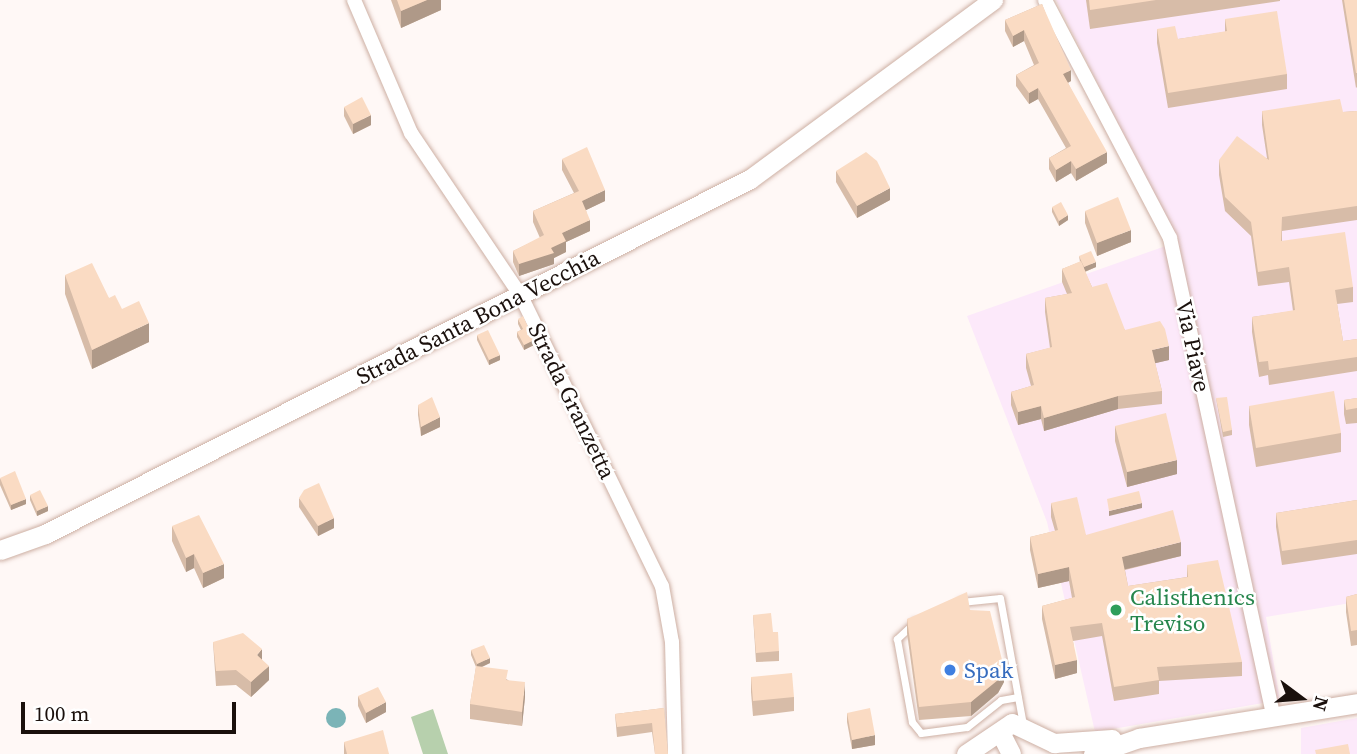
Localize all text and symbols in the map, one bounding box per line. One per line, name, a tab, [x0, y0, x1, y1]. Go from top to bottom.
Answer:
street label: Strada Santa Bona Vecchia	[351, 243, 605, 391]
street label: Via Piave	[1170, 297, 1216, 395]
street label: Strada Granzetta	[522, 319, 622, 483]
place label: Calisthenics Treviso	[1130, 583, 1255, 637]
marker: Calisthenics Treviso	[1108, 602, 1124, 618]
place label: Spak	[964, 656, 1013, 684]
marker: Spak	[942, 662, 958, 678]
north arrow	[1266, 663, 1336, 733]
scale bar	[24, 688, 240, 732]
text: N	[1307, 694, 1336, 714]
text: 100 m	[34, 699, 89, 728]

